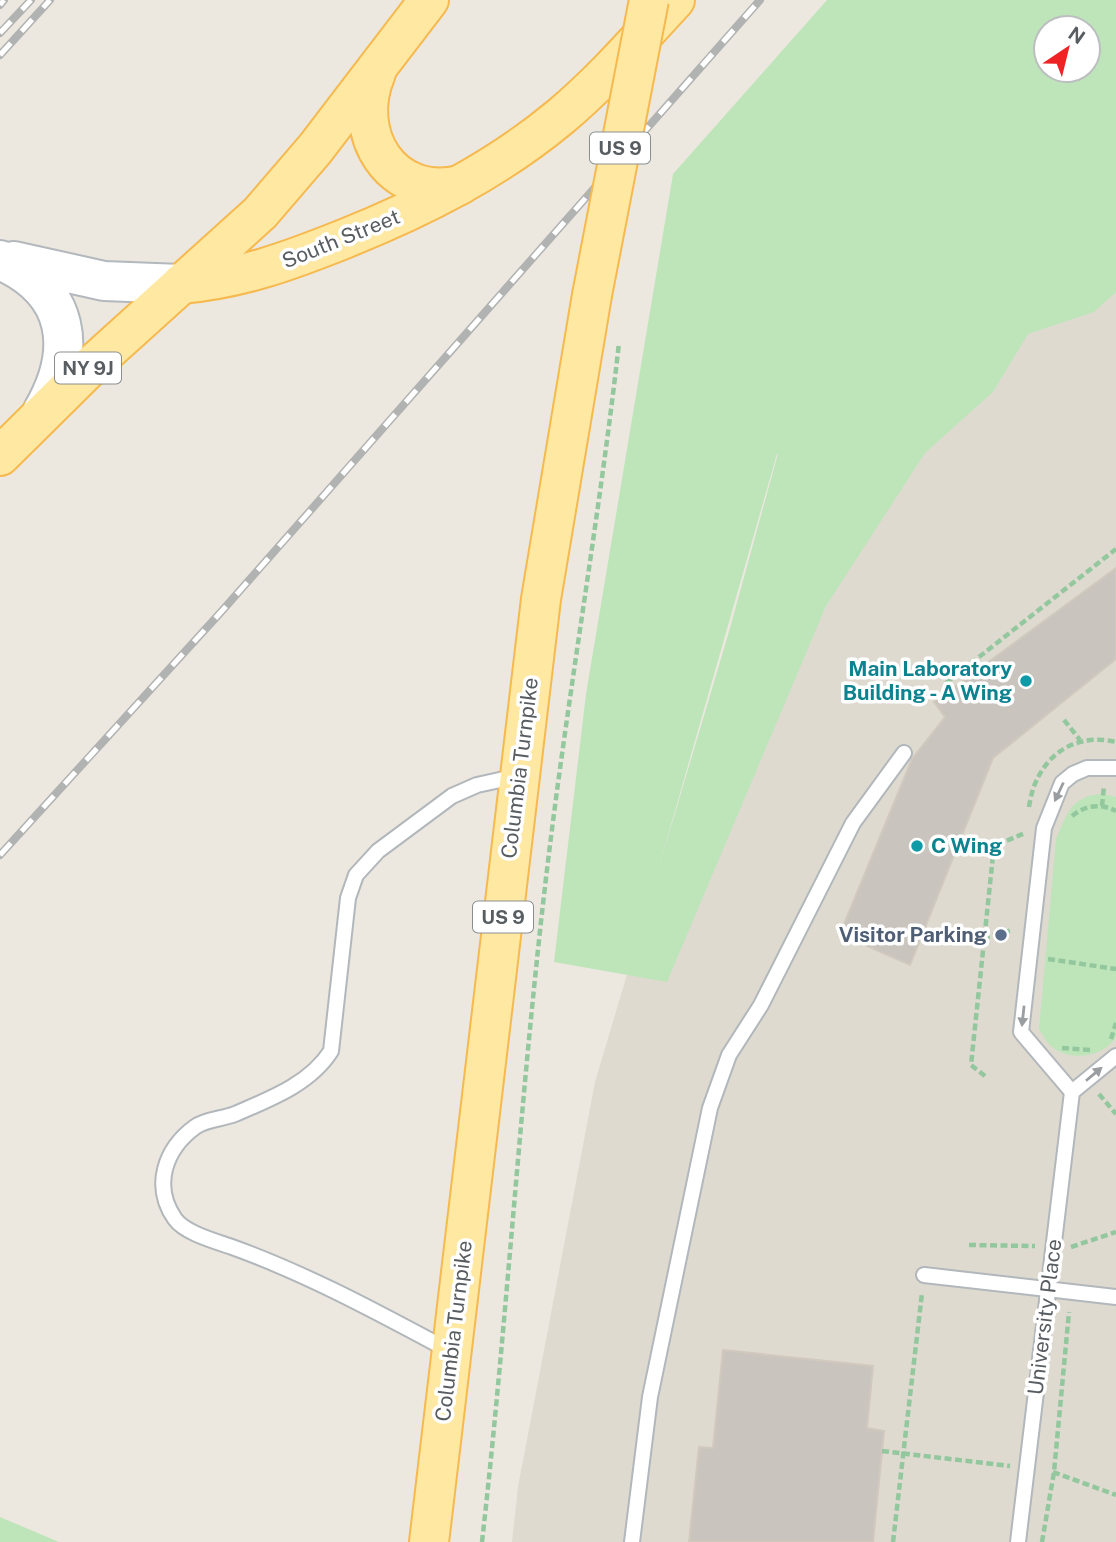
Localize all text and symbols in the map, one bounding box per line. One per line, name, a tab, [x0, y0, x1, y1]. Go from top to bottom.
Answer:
north arrow	[1032, 14, 1102, 84]
text: N	[1064, 22, 1089, 48]
road number: US 9	[590, 132, 650, 164]
street label: South Street	[278, 204, 403, 274]
road number: NY 9J	[55, 352, 121, 384]
place label: Main Laboratory Building - A Wing	[843, 656, 1012, 705]
marker: Main Laboratory Building - A Wing	[1018, 673, 1034, 689]
street label: Columbia Turnpike	[496, 676, 543, 860]
one-way arrow	[1053, 782, 1065, 802]
place label: C Wing	[931, 833, 1002, 858]
marker: C Wing	[909, 838, 925, 854]
road number: US 9	[473, 902, 533, 932]
place label: Visitor Parking	[839, 922, 987, 947]
marker: Visitor Parking	[993, 927, 1009, 943]
one-way arrow	[1018, 1005, 1029, 1027]
one-way arrow	[1086, 1067, 1103, 1082]
street label: University Place	[1023, 1237, 1066, 1396]
street label: Columbia Turnpike	[430, 1239, 477, 1423]

